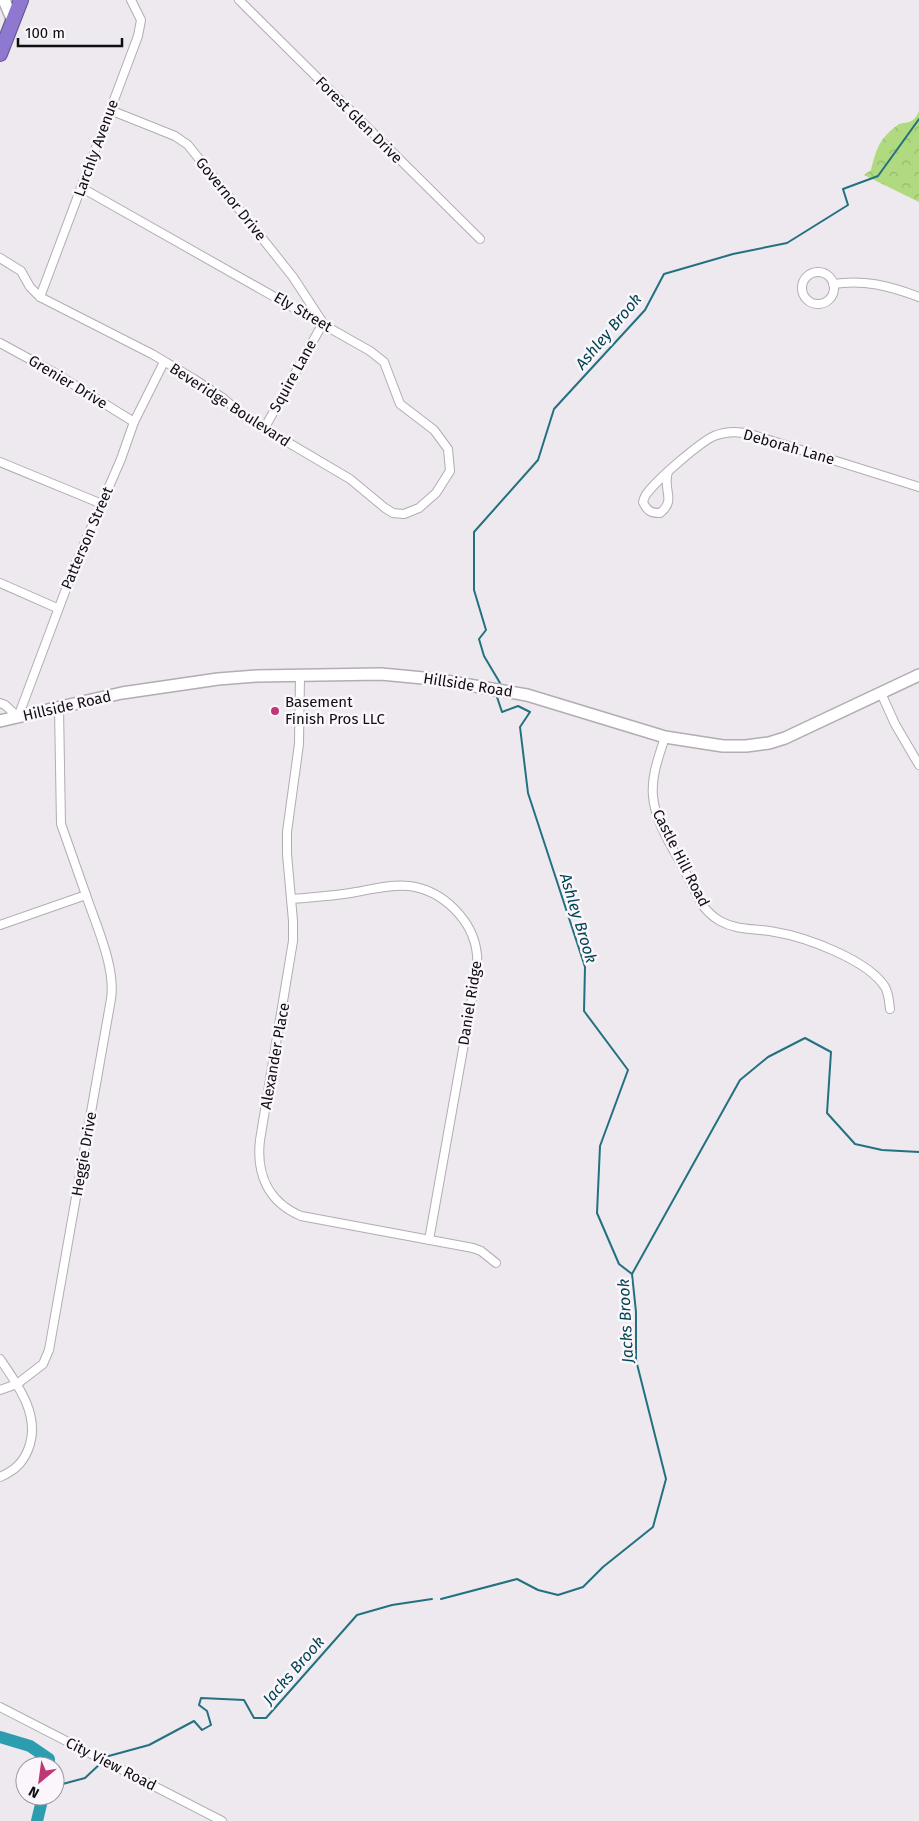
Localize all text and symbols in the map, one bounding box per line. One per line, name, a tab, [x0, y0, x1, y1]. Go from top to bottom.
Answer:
scale bar	[18, 15, 121, 47]
text: 100 m	[25, 24, 65, 42]
street label: Forest Glen Drive	[312, 73, 406, 167]
street label: Larchly Avenue	[70, 97, 122, 199]
street label: Governor Drive	[192, 154, 270, 244]
street label: Ely Street	[271, 288, 336, 336]
water label: Ashley Brook	[571, 289, 646, 374]
street label: Squire Lane	[266, 337, 320, 415]
street label: Grenier Drive	[25, 351, 111, 413]
street label: Beveridge Boulevard	[166, 359, 294, 451]
street label: Deborah Lane	[741, 425, 837, 469]
street label: Patterson Street	[57, 483, 117, 592]
street label: Hillside Road	[422, 669, 514, 701]
street label: Hillside Road	[21, 687, 113, 725]
place label: Basement Finish Pros LLC	[285, 693, 386, 728]
marker: Basement Finish Pros LLC	[269, 705, 281, 717]
street label: Castle Hill Road	[649, 806, 713, 910]
water label: Ashley Brook	[556, 870, 601, 966]
street label: Daniel Ridge	[454, 959, 486, 1047]
street label: Alexander Place	[257, 1001, 293, 1111]
street label: Heggie Drive	[68, 1110, 100, 1198]
water label: Jacks Brook	[614, 1278, 637, 1364]
water label: Jacks Brook	[258, 1632, 328, 1709]
street label: City View Road	[63, 1733, 159, 1795]
north arrow	[15, 1756, 65, 1806]
text: N	[26, 1782, 42, 1802]

